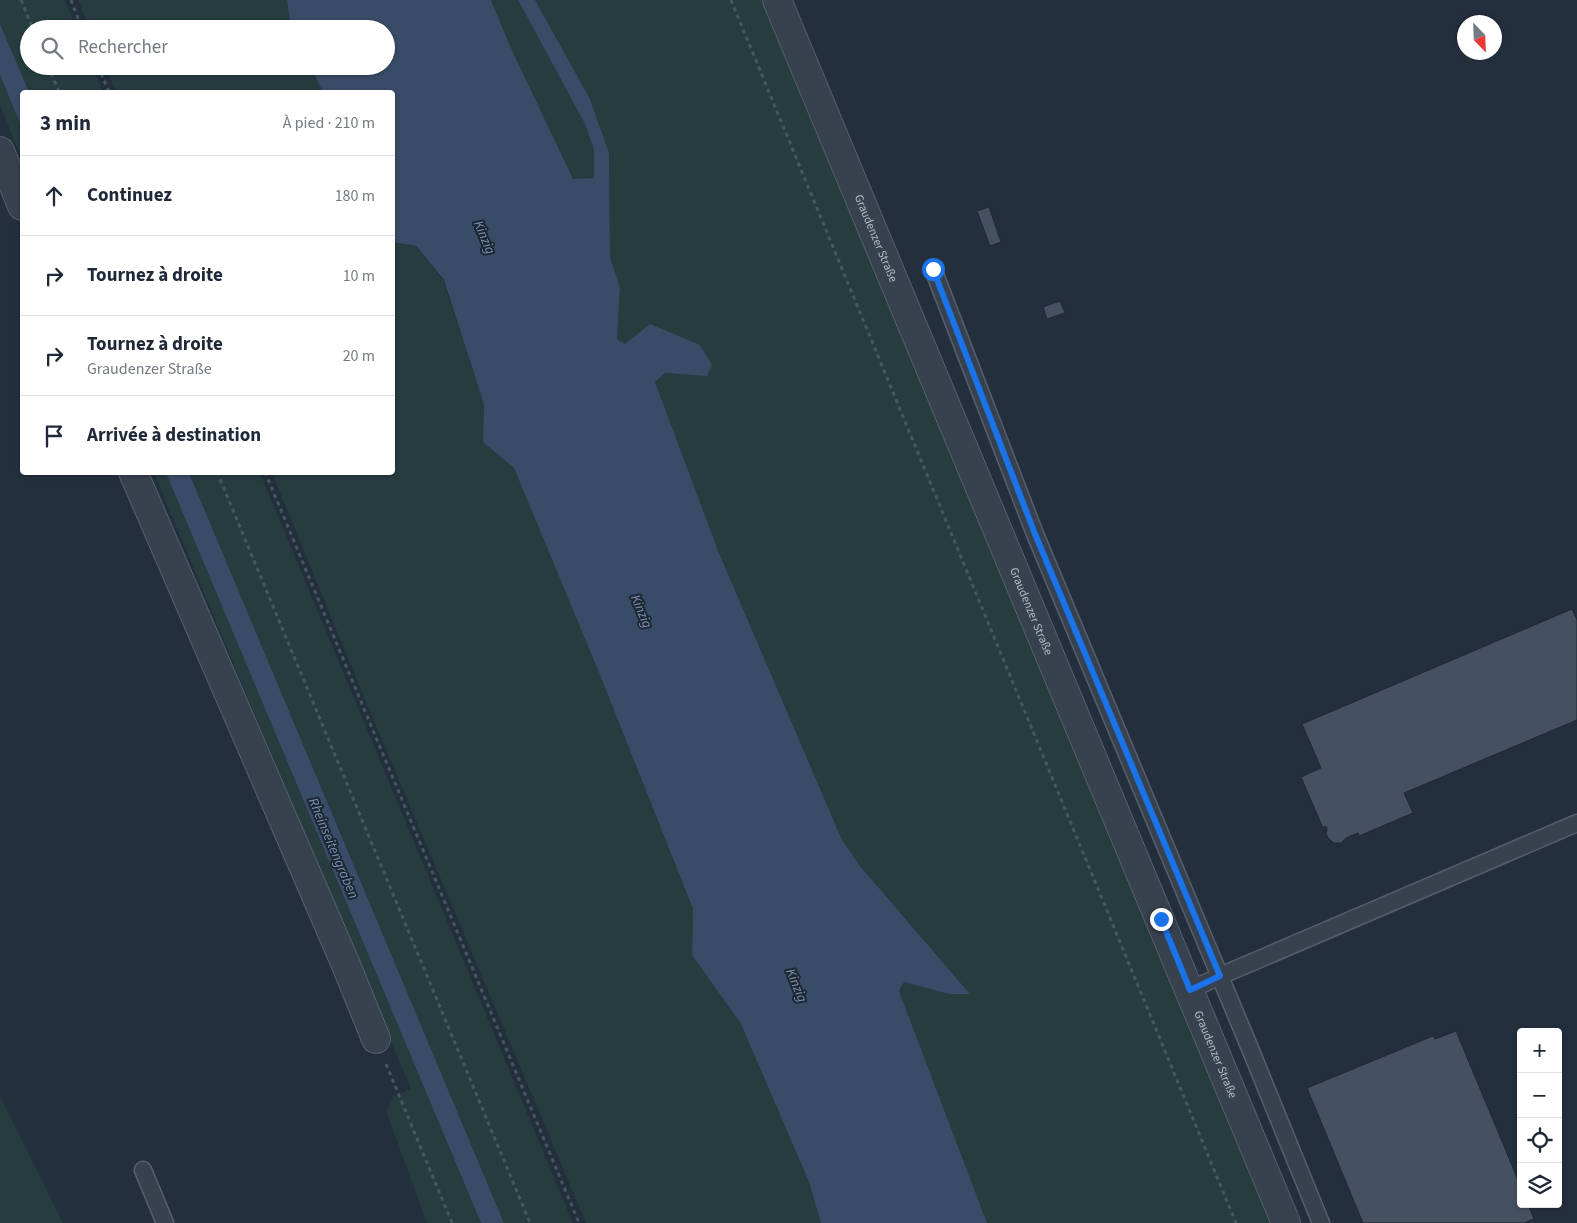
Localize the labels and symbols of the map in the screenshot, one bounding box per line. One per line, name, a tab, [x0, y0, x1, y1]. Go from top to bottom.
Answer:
north arrow	[1457, 15, 1502, 60]
street label: Graudenzer Straße	[850, 192, 902, 285]
water label: Kinzig	[468, 217, 500, 257]
route start	[922, 258, 945, 281]
street label: Graudenzer Straße	[1005, 565, 1057, 658]
water label: Kinzig	[625, 591, 657, 631]
water label: Rheinseitengraben	[303, 795, 363, 902]
route end	[1150, 908, 1173, 931]
water label: Kinzig	[780, 965, 812, 1005]
street label: Graudenzer Straße	[1190, 1008, 1241, 1101]

